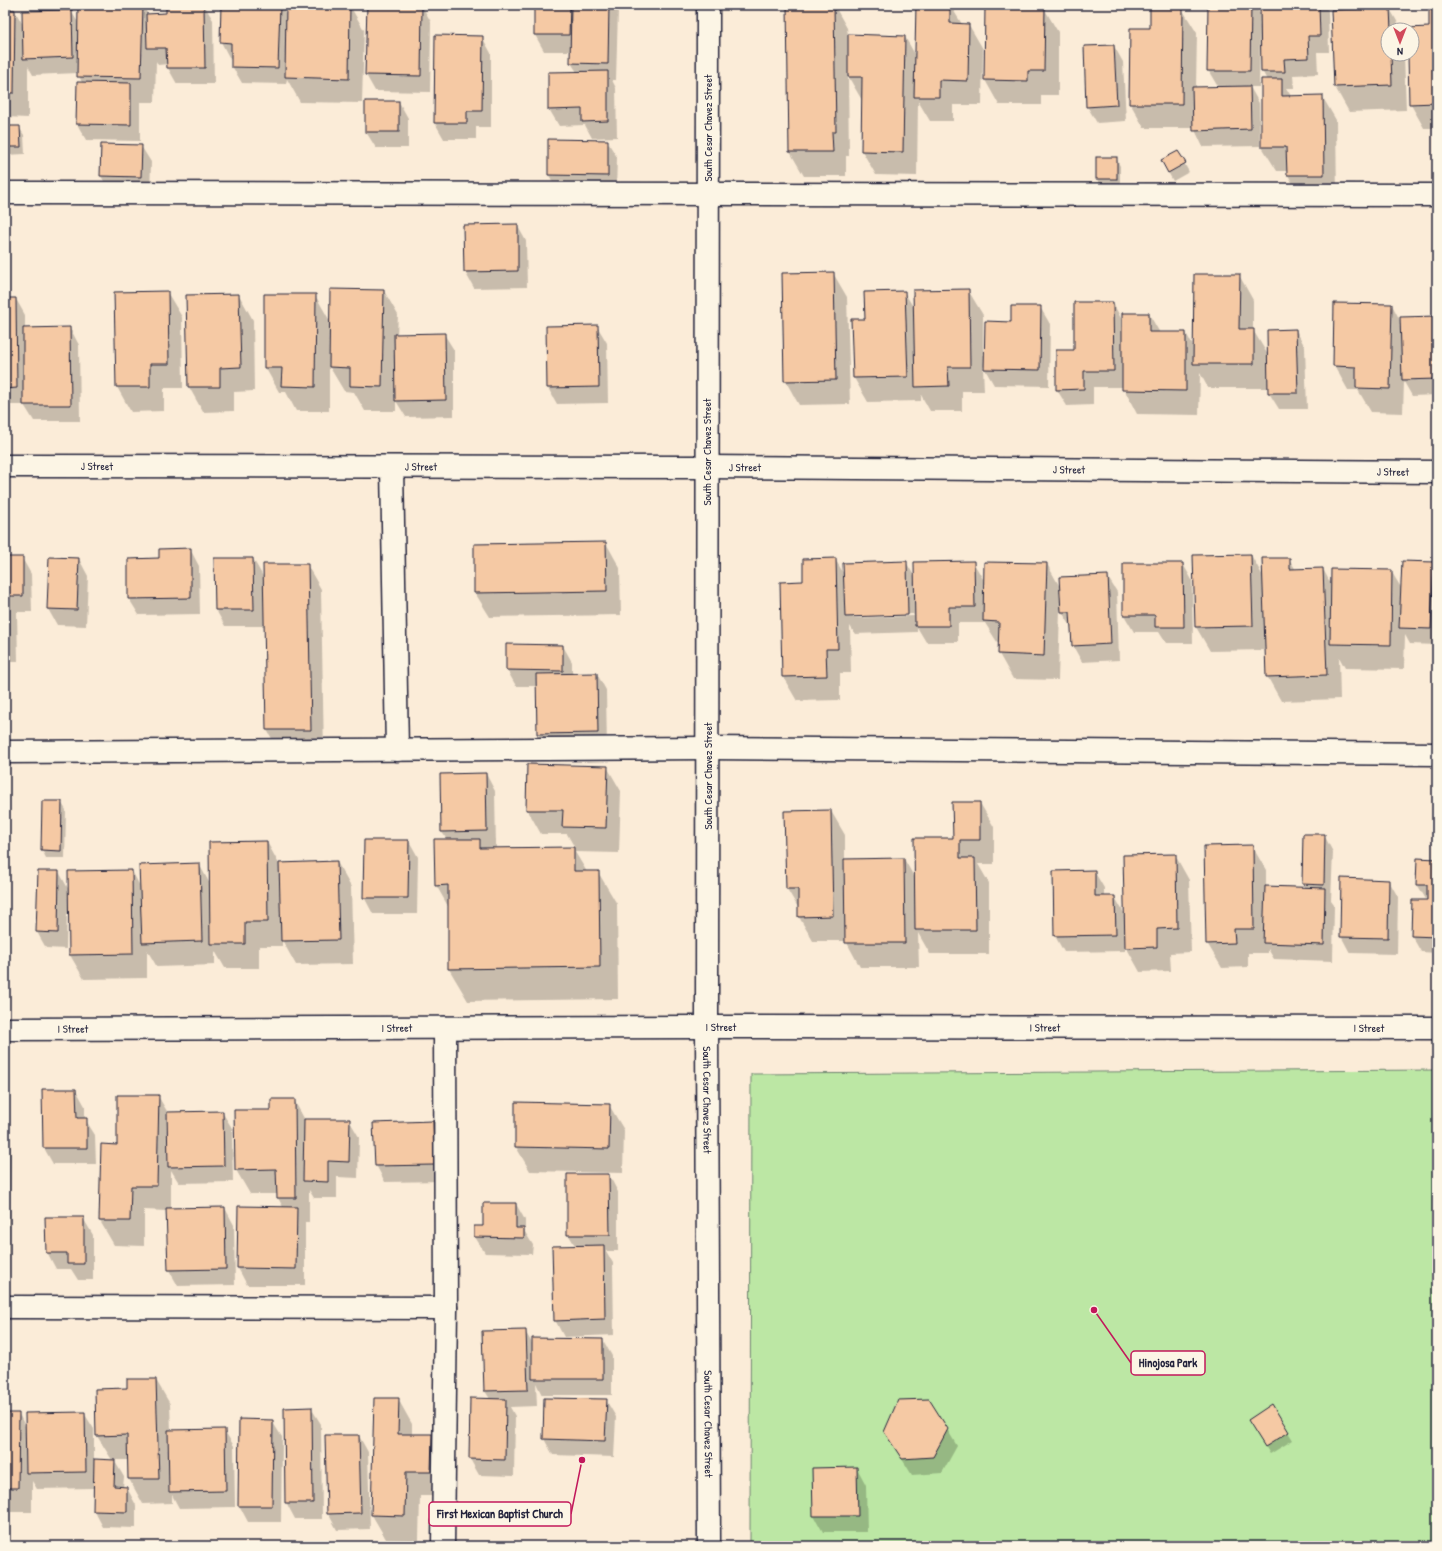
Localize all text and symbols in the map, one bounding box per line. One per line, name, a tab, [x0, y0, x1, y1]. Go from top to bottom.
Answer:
north arrow	[1380, 22, 1420, 62]
text: N	[1397, 45, 1403, 59]
street label: South Cesar Chavez Street	[701, 74, 715, 182]
street label: South Cesar Chavez Street	[700, 398, 714, 506]
street label: J Street	[81, 459, 113, 473]
street label: J Street	[405, 460, 437, 474]
street label: J Street	[729, 460, 761, 474]
street label: J Street	[1053, 462, 1085, 477]
street label: J Street	[1377, 465, 1409, 479]
street label: South Cesar Chavez Street	[701, 722, 715, 830]
street label: I Street	[706, 1020, 737, 1034]
street label: I Street	[1030, 1020, 1061, 1034]
street label: I Street	[382, 1021, 413, 1035]
street label: I Street	[1354, 1021, 1385, 1035]
street label: I Street	[58, 1022, 89, 1036]
street label: South Cesar Chavez Street	[700, 1046, 714, 1154]
callout: Hinojosa Park	[1131, 1351, 1205, 1375]
text: Hinojosa Park	[1139, 1354, 1197, 1371]
street label: South Cesar Chavez Street	[701, 1370, 716, 1478]
callout: First Mexican Baptist Church	[429, 1502, 571, 1526]
text: First Mexican Baptist Church	[436, 1505, 564, 1523]

